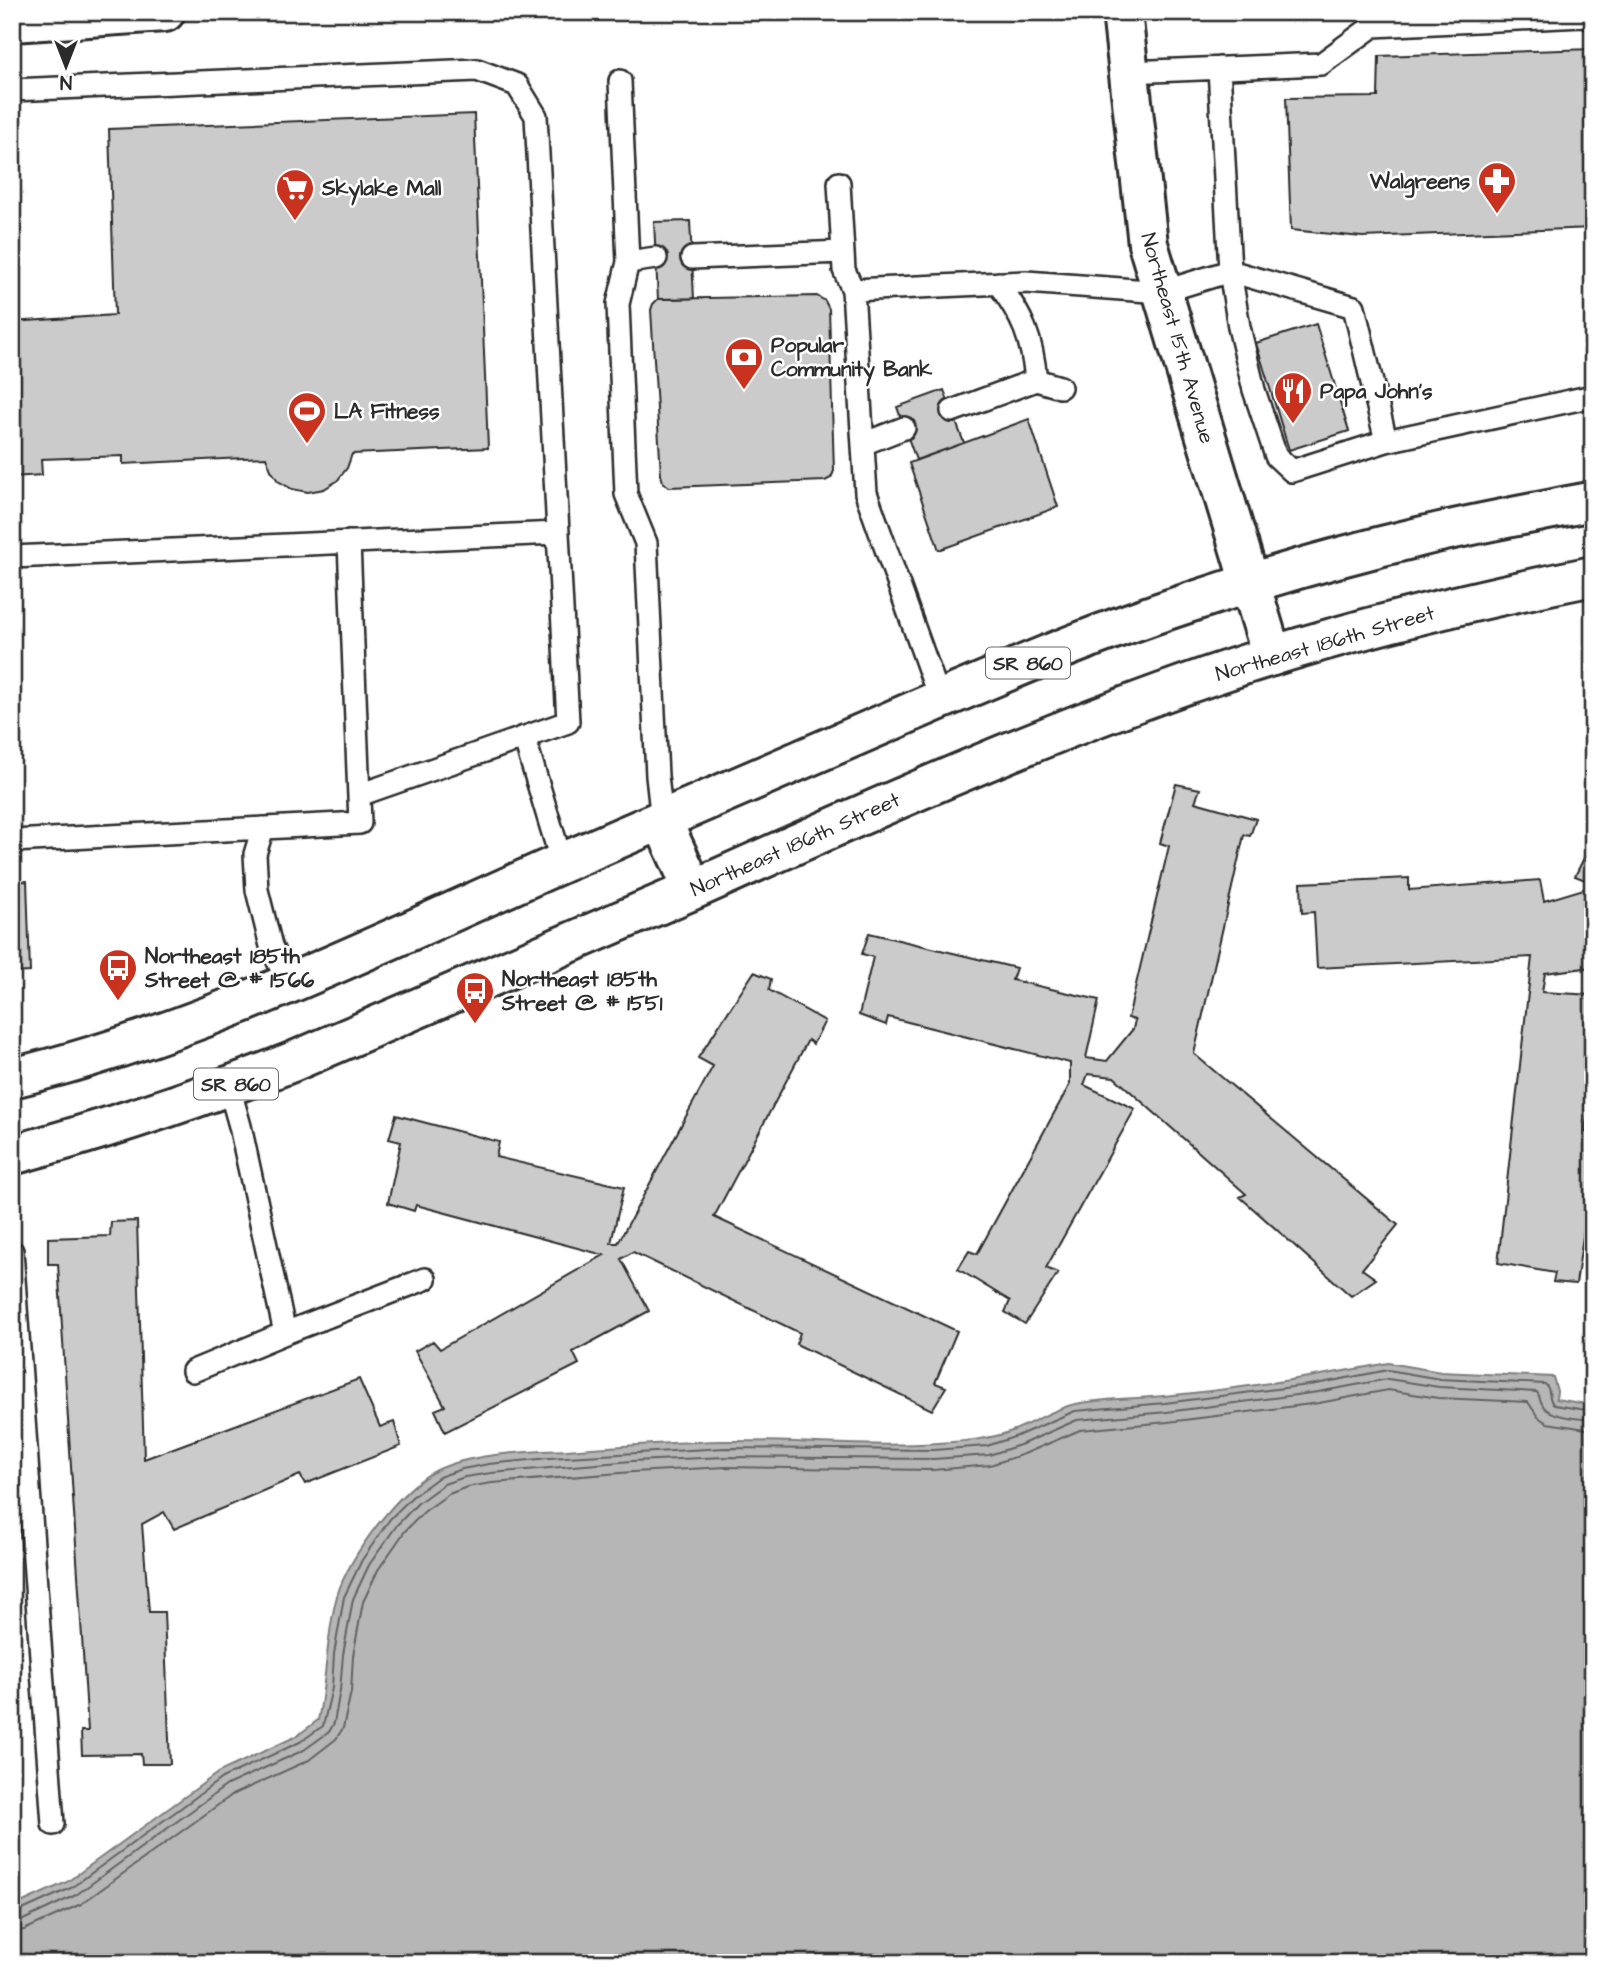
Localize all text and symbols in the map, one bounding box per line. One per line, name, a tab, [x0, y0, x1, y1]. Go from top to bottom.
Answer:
north arrow	[32, 32, 102, 102]
text: N	[60, 68, 72, 95]
pharmacy icon: Walgreens	[1476, 160, 1518, 215]
supermarket icon: Skylake Mall	[274, 167, 316, 222]
place label: Walgreens	[1369, 167, 1470, 198]
place label: Skylake Mall	[321, 174, 442, 206]
street label: Northeast 15th Avenue	[1134, 229, 1222, 447]
place label: Popular Community Bank	[771, 331, 932, 387]
bank icon: Popular Community Bank	[723, 336, 765, 391]
restaurant icon: Papa John's	[1272, 370, 1314, 425]
place label: Papa John's	[1320, 377, 1433, 407]
sports icon: LA Fitness	[286, 390, 328, 445]
place label: LA Fitness	[334, 397, 440, 426]
street label: Northeast 186th Street	[1212, 598, 1438, 689]
road number: SR 860	[986, 648, 1070, 678]
street label: Northeast 186th Street	[686, 785, 905, 904]
place label: Northeast 185th Street @ # 1566	[144, 942, 315, 995]
bus stop icon: Northeast 185th Street @ # 1566	[97, 947, 139, 1002]
place label: Northeast 185th Street @ # 1551	[501, 965, 663, 1018]
bus stop icon: Northeast 185th Street @ # 1551	[454, 970, 496, 1025]
road number: SR 860	[194, 1068, 278, 1100]

